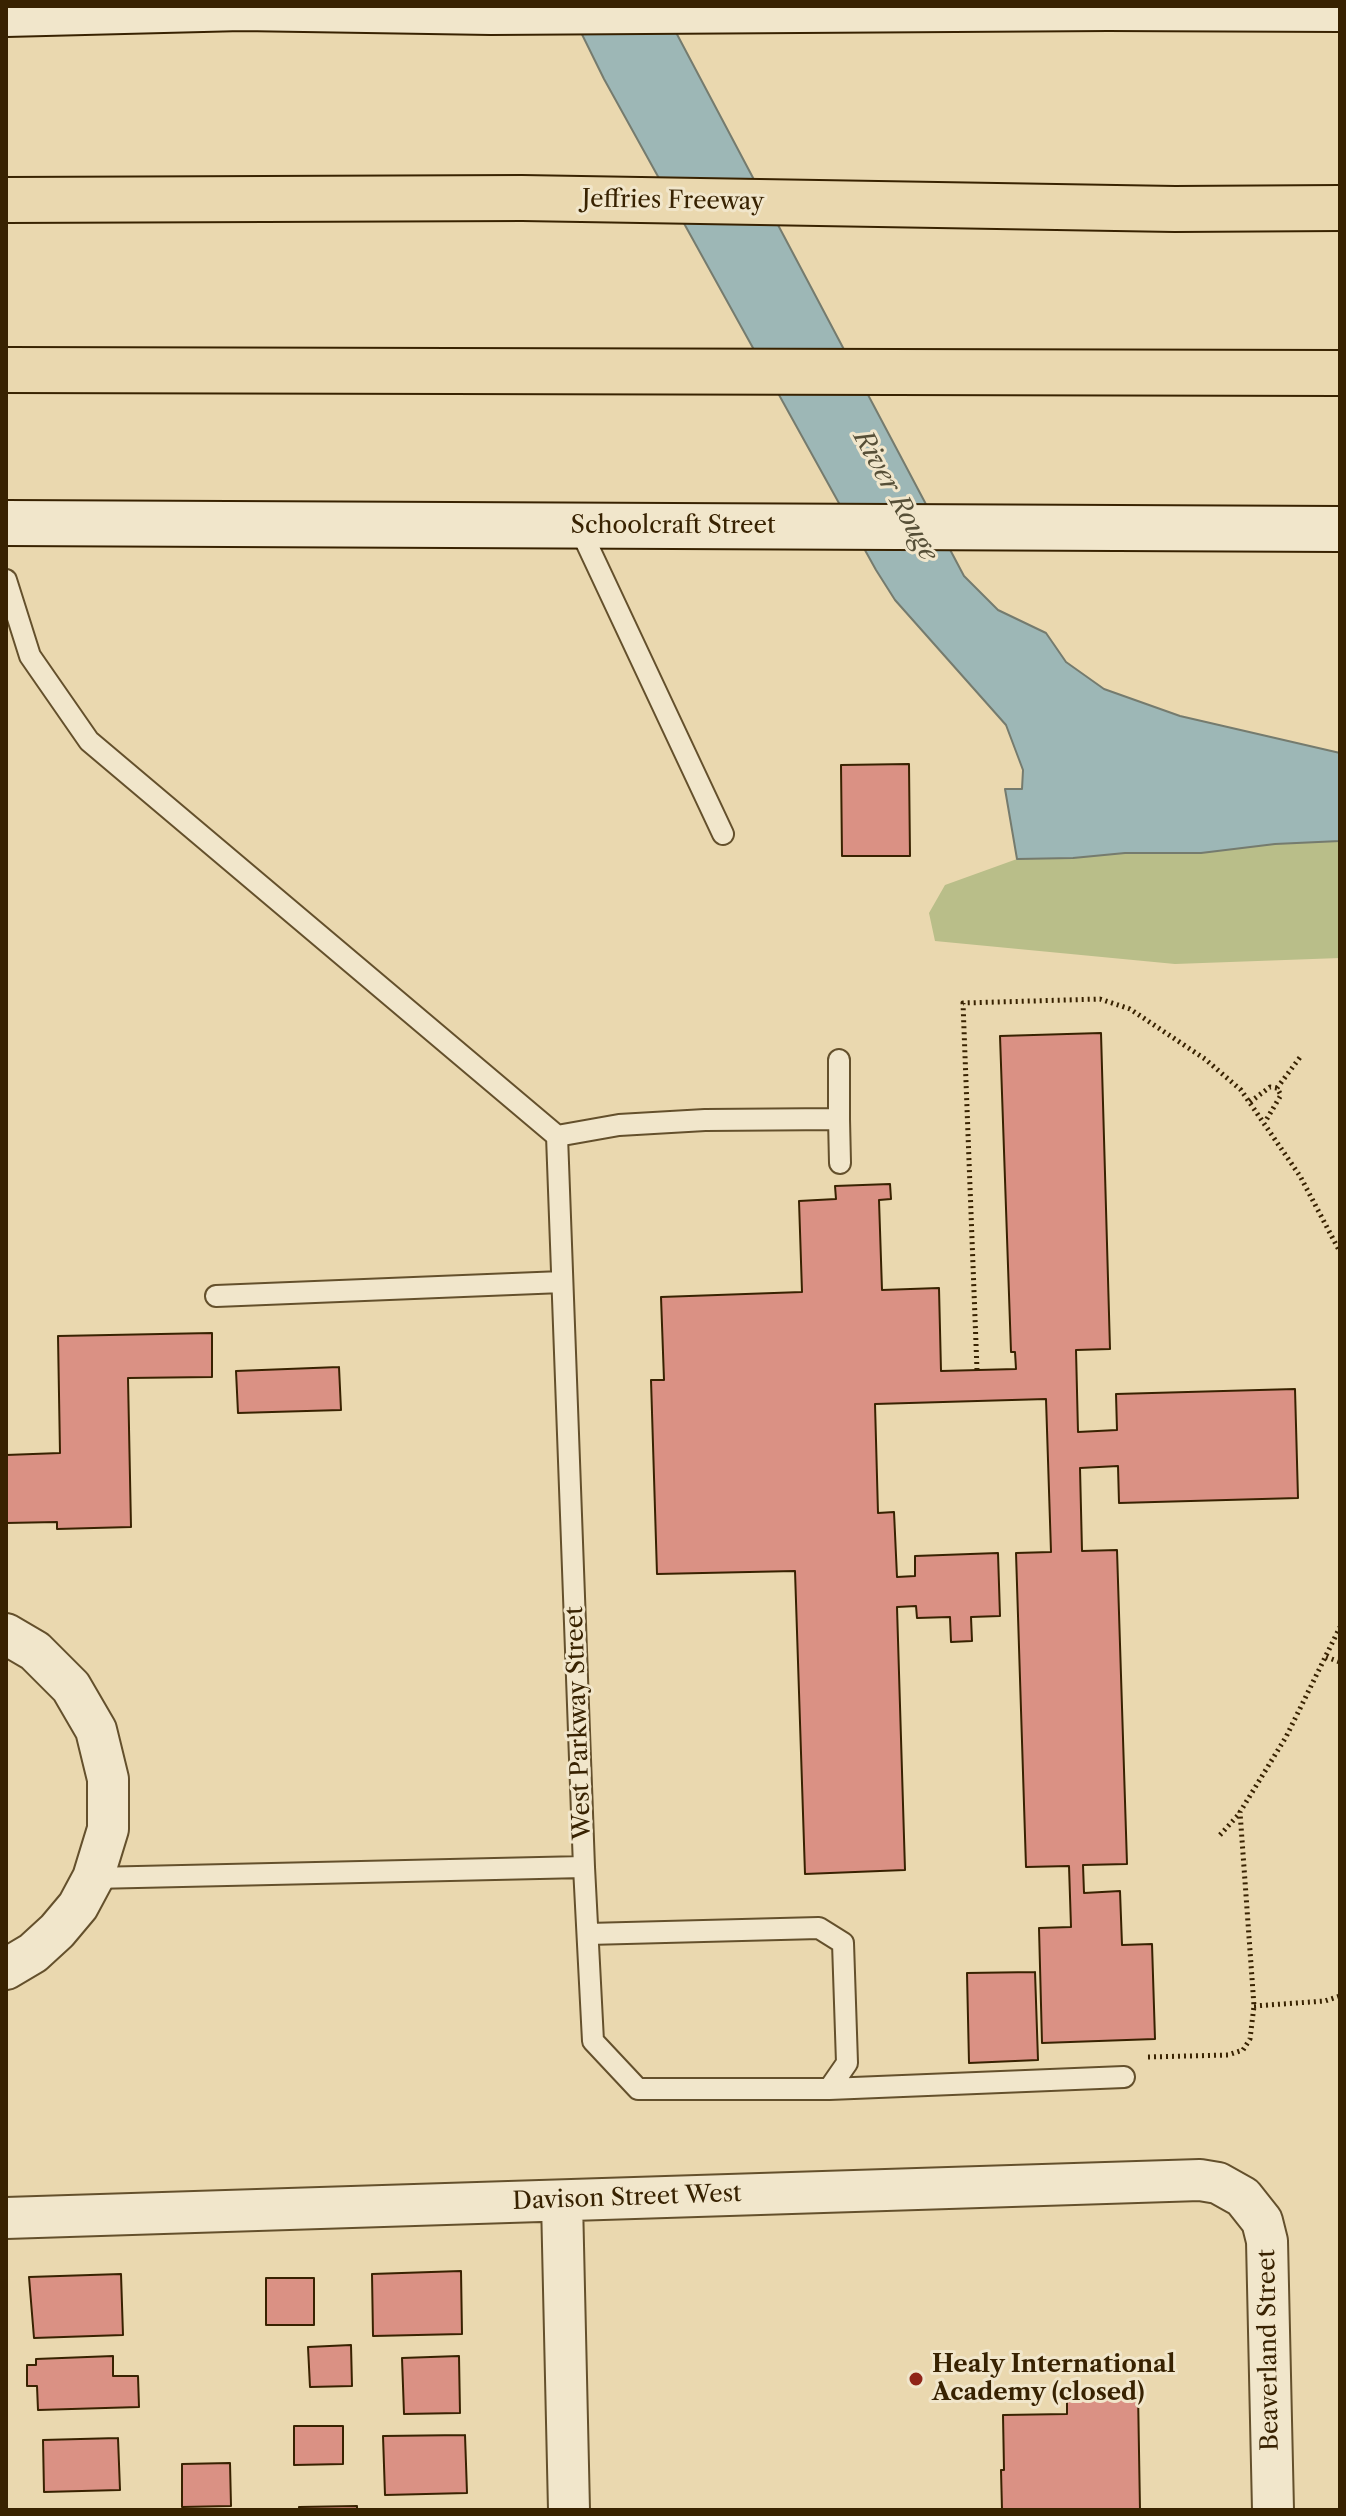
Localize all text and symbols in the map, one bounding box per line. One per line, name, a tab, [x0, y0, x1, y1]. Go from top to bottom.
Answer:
street label: Jeffries Freeway	[582, 185, 764, 217]
water label: River Rouge	[846, 425, 944, 567]
street label: Schoolcraft Street	[571, 512, 775, 540]
street label: West Parkway Street	[561, 1606, 597, 1840]
street label: Davison Street West	[512, 2180, 742, 2216]
street label: Beaverland Street	[1253, 2249, 1285, 2451]
place label: Healy International Academy (closed)	[932, 2351, 1175, 2407]
marker: Healy International Academy (closed)	[907, 2370, 925, 2388]

